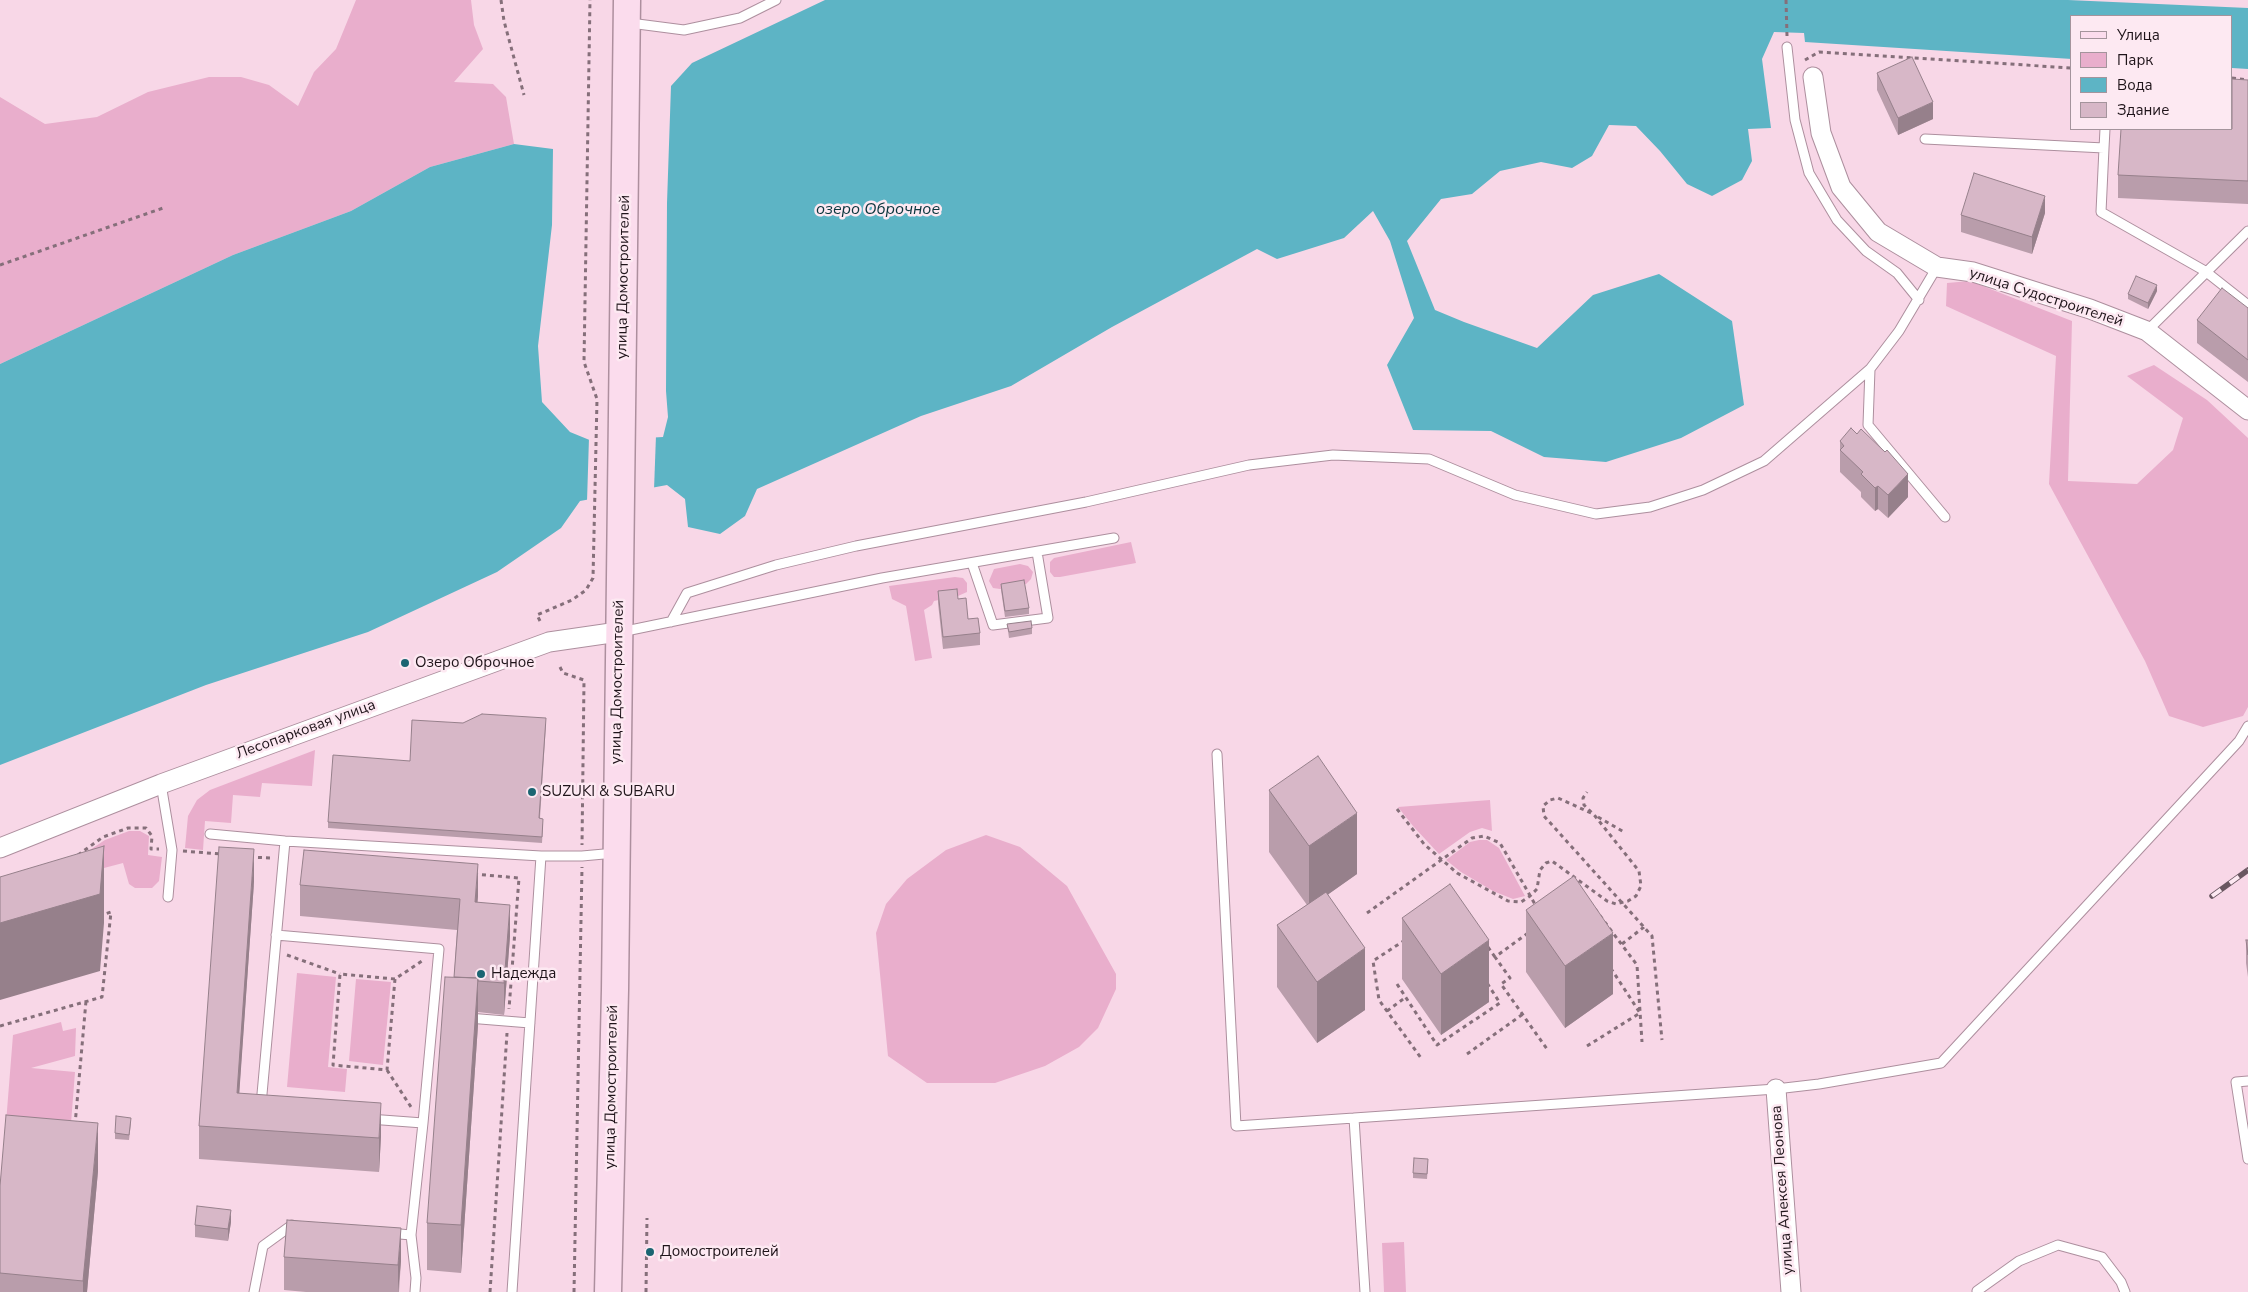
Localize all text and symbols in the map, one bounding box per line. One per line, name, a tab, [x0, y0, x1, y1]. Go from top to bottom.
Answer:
legend	[2070, 15, 2233, 130]
text: Улица	[2117, 25, 2160, 45]
text: Парк	[2117, 50, 2153, 70]
text: Вода	[2117, 75, 2153, 95]
text: Здание	[2117, 100, 2169, 120]
street label: улица Домостроителей	[614, 195, 634, 359]
water label: озеро Оброчное	[816, 200, 940, 220]
street label: улица Судостроителей	[1967, 265, 2125, 331]
street label: улица Домостроителей	[608, 600, 628, 764]
place label: Озеро Оброчное	[415, 654, 534, 672]
marker: Озеро Оброчное	[399, 657, 411, 669]
street label: Лесопарковая улица	[234, 696, 378, 764]
place label: SUZUKI & SUBARU	[542, 783, 675, 801]
marker: SUZUKI & SUBARU	[526, 786, 538, 798]
place label: Надежда	[491, 965, 556, 983]
marker: Надежда	[475, 968, 487, 980]
street label: улица Домостроителей	[602, 1005, 622, 1169]
street label: улица Алексея Леонова	[1768, 1105, 1798, 1275]
place label: Домостроителей	[660, 1243, 779, 1261]
marker: Домостроителей	[644, 1246, 656, 1258]

